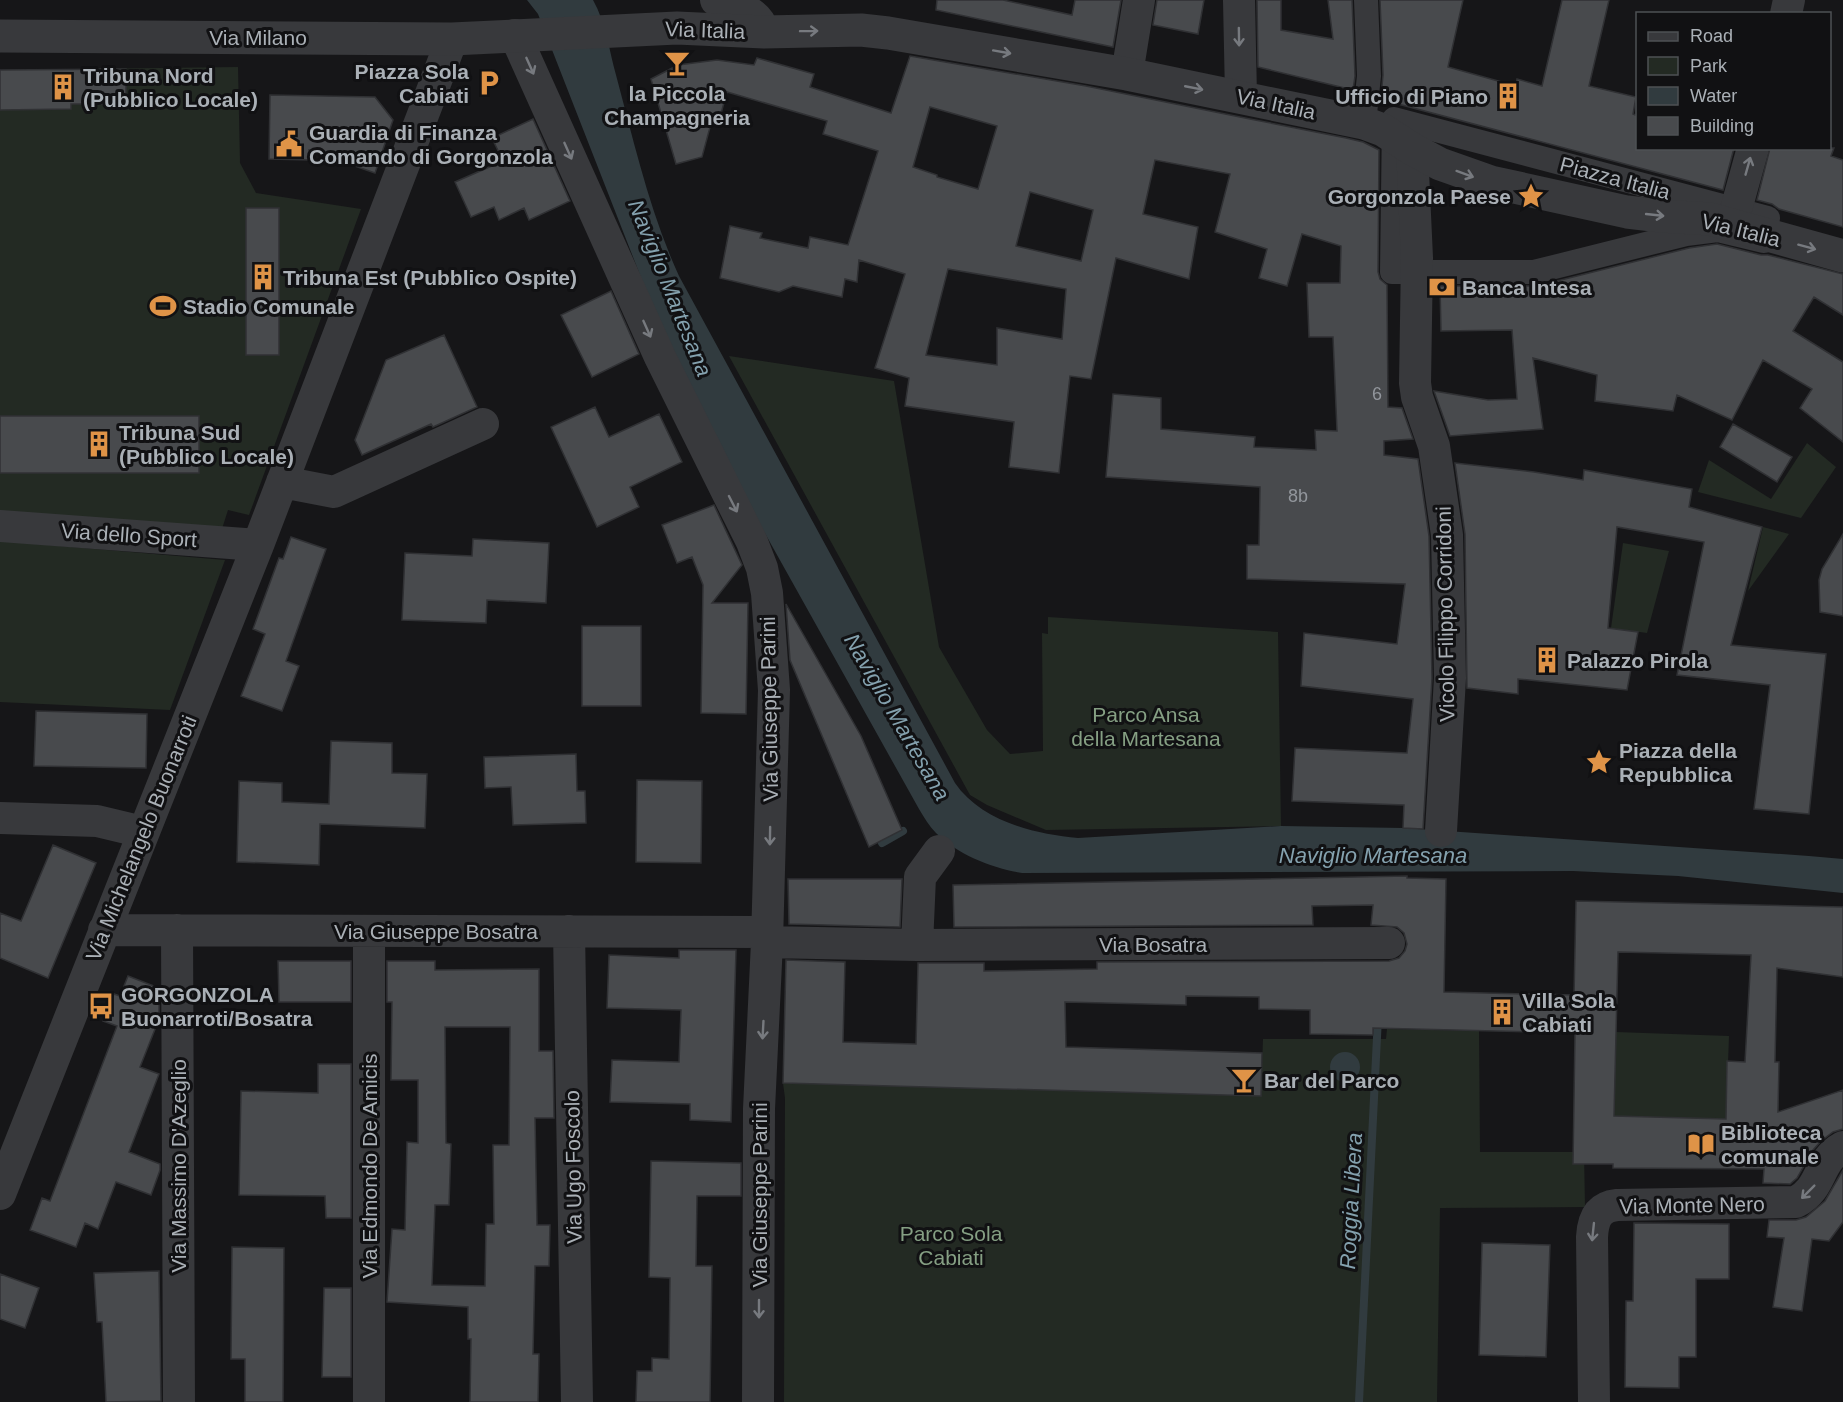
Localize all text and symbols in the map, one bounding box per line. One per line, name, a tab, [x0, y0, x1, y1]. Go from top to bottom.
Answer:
legend	[1636, 12, 1831, 150]
street label: Via Italia	[665, 17, 746, 43]
one-way arrow	[798, 25, 818, 37]
street label: Via Milano	[209, 26, 307, 49]
text: Road	[1690, 26, 1733, 46]
one-way arrow	[1234, 27, 1245, 47]
one-way arrow	[992, 47, 1012, 58]
bar icon: la Piccola Champagneria	[662, 48, 692, 78]
text: Park	[1690, 56, 1728, 76]
one-way arrow	[524, 57, 536, 75]
place label: Piazza Sola Cabiati	[355, 60, 469, 107]
place label: Tribuna Nord (Pubblico Locale)	[83, 64, 258, 111]
parking icon: Piazza Sola Cabiati	[474, 68, 504, 98]
building icon: Tribuna Nord (Pubblico Locale)	[48, 72, 78, 102]
building icon: Ufficio di Piano	[1493, 81, 1523, 111]
place label: la Piccola Champagneria	[604, 82, 750, 129]
one-way arrow	[1184, 82, 1203, 93]
street label: Via Italia	[1234, 84, 1318, 124]
place label: Ufficio di Piano	[1335, 85, 1488, 108]
text: Water	[1690, 86, 1737, 106]
text: Building	[1690, 116, 1754, 136]
place label: Guardia di Finanza Comando di Gorgonzola	[309, 121, 553, 168]
public building icon: Guardia di Finanza Comando di Gorgonzola	[274, 129, 304, 159]
one-way arrow	[562, 142, 574, 160]
street label: Piazza Italia	[1557, 152, 1673, 204]
one-way arrow	[1743, 157, 1754, 176]
one-way arrow	[1455, 169, 1474, 180]
place icon: Gorgonzola Paese	[1516, 181, 1546, 211]
place label: Gorgonzola Paese	[1328, 185, 1511, 208]
water label: Naviglio Martesana	[623, 196, 717, 380]
street label: Via Italia	[1699, 209, 1783, 251]
one-way arrow	[1645, 210, 1665, 221]
one-way arrow	[1797, 242, 1816, 253]
building icon: Tribuna Est (Pubblico Ospite)	[248, 262, 278, 292]
place label: Tribuna Est (Pubblico Ospite)	[283, 266, 577, 289]
bank icon: Banca Intesa	[1427, 272, 1457, 302]
place label: Banca Intesa	[1462, 276, 1592, 299]
sports icon: Stadio Comunale	[148, 291, 178, 321]
place label: Stadio Comunale	[183, 295, 355, 318]
one-way arrow	[642, 320, 653, 338]
house number: 6	[1372, 384, 1382, 404]
place label: Tribuna Sud (Pubblico Locale)	[119, 421, 294, 468]
building icon: Tribuna Sud (Pubblico Locale)	[84, 429, 114, 459]
house number: 8b	[1288, 486, 1308, 506]
one-way arrow	[728, 495, 739, 513]
street label: Vicolo Filippo Corridoni	[1432, 506, 1458, 722]
street label: Via dello Sport	[60, 519, 198, 551]
street label: Via Giuseppe Parini	[756, 616, 782, 802]
water label: Naviglio Martesana	[839, 629, 955, 805]
building icon: Palazzo Pirola	[1532, 645, 1562, 675]
place label: Palazzo Pirola	[1567, 649, 1709, 672]
park label: Parco Ansa della Martesana	[1071, 703, 1221, 750]
street label: Via Michelangelo Buonarroti	[81, 712, 201, 964]
place label: Piazza della Repubblica	[1619, 739, 1737, 786]
place icon: Piazza della Repubblica	[1584, 747, 1614, 777]
one-way arrow	[764, 825, 776, 845]
water label: Naviglio Martesana	[1279, 843, 1467, 868]
street label: Via Giuseppe Bosatra	[334, 920, 538, 943]
street label: Via Bosatra	[1099, 933, 1207, 956]
place label: GORGONZOLA Buonarroti/Bosatra	[121, 983, 313, 1030]
place label: Villa Sola Cabiati	[1522, 989, 1615, 1036]
bus stop icon: GORGONZOLA Buonarroti/Bosatra	[86, 991, 116, 1021]
building icon: Villa Sola Cabiati	[1487, 997, 1517, 1027]
one-way arrow	[757, 1020, 768, 1040]
street label: Via Edmondo De Amicis	[358, 1054, 381, 1278]
street label: Via Massimo D'Azeglio	[167, 1059, 190, 1273]
bar icon: Bar del Parco	[1229, 1065, 1259, 1095]
place label: Bar del Parco	[1264, 1069, 1399, 1092]
street label: Via Ugo Foscolo	[560, 1090, 586, 1244]
street label: Via Giuseppe Parini	[748, 1102, 771, 1288]
place label: Biblioteca comunale	[1721, 1121, 1822, 1168]
library icon: Biblioteca comunale	[1686, 1129, 1716, 1159]
water label: Roggia Libera	[1335, 1132, 1367, 1270]
one-way arrow	[1801, 1185, 1816, 1199]
street label: Via Monte Nero	[1619, 1192, 1765, 1218]
park label: Parco Sola Cabiati	[900, 1222, 1003, 1269]
one-way arrow	[1587, 1222, 1598, 1242]
one-way arrow	[753, 1299, 764, 1319]

